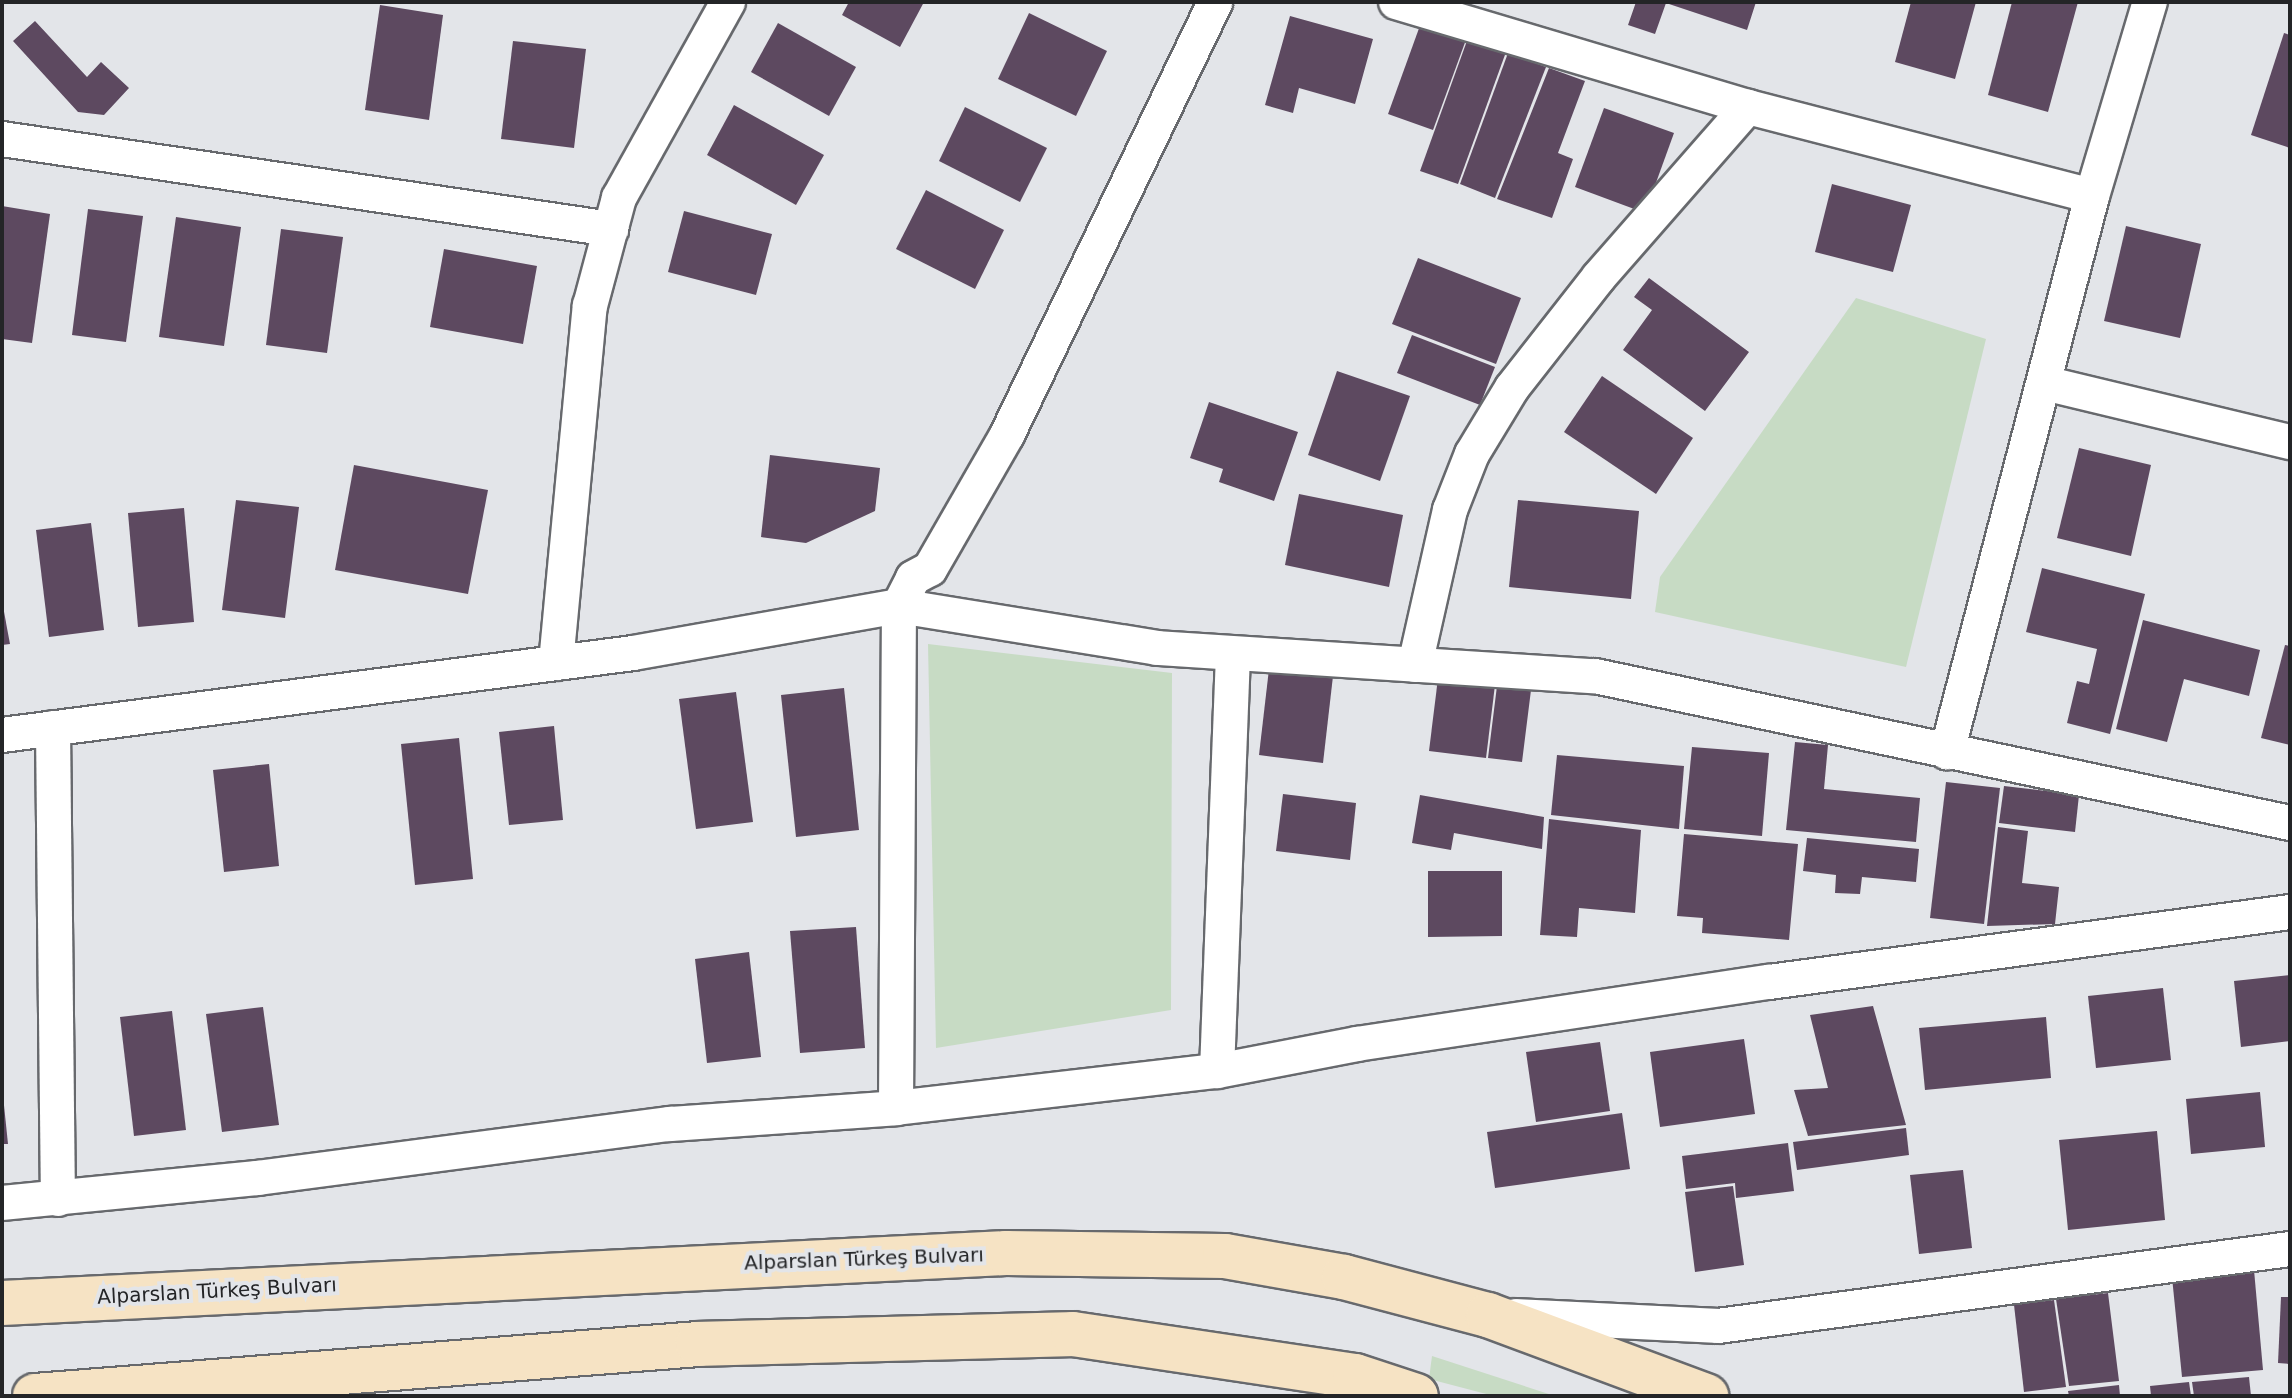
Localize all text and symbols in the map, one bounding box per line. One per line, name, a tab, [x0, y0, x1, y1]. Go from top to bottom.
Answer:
street label: Alparslan Türkeş Bulvarı	[744, 1243, 984, 1275]
street label: Alparslan Türkeş Bulvarı	[97, 1273, 337, 1309]

